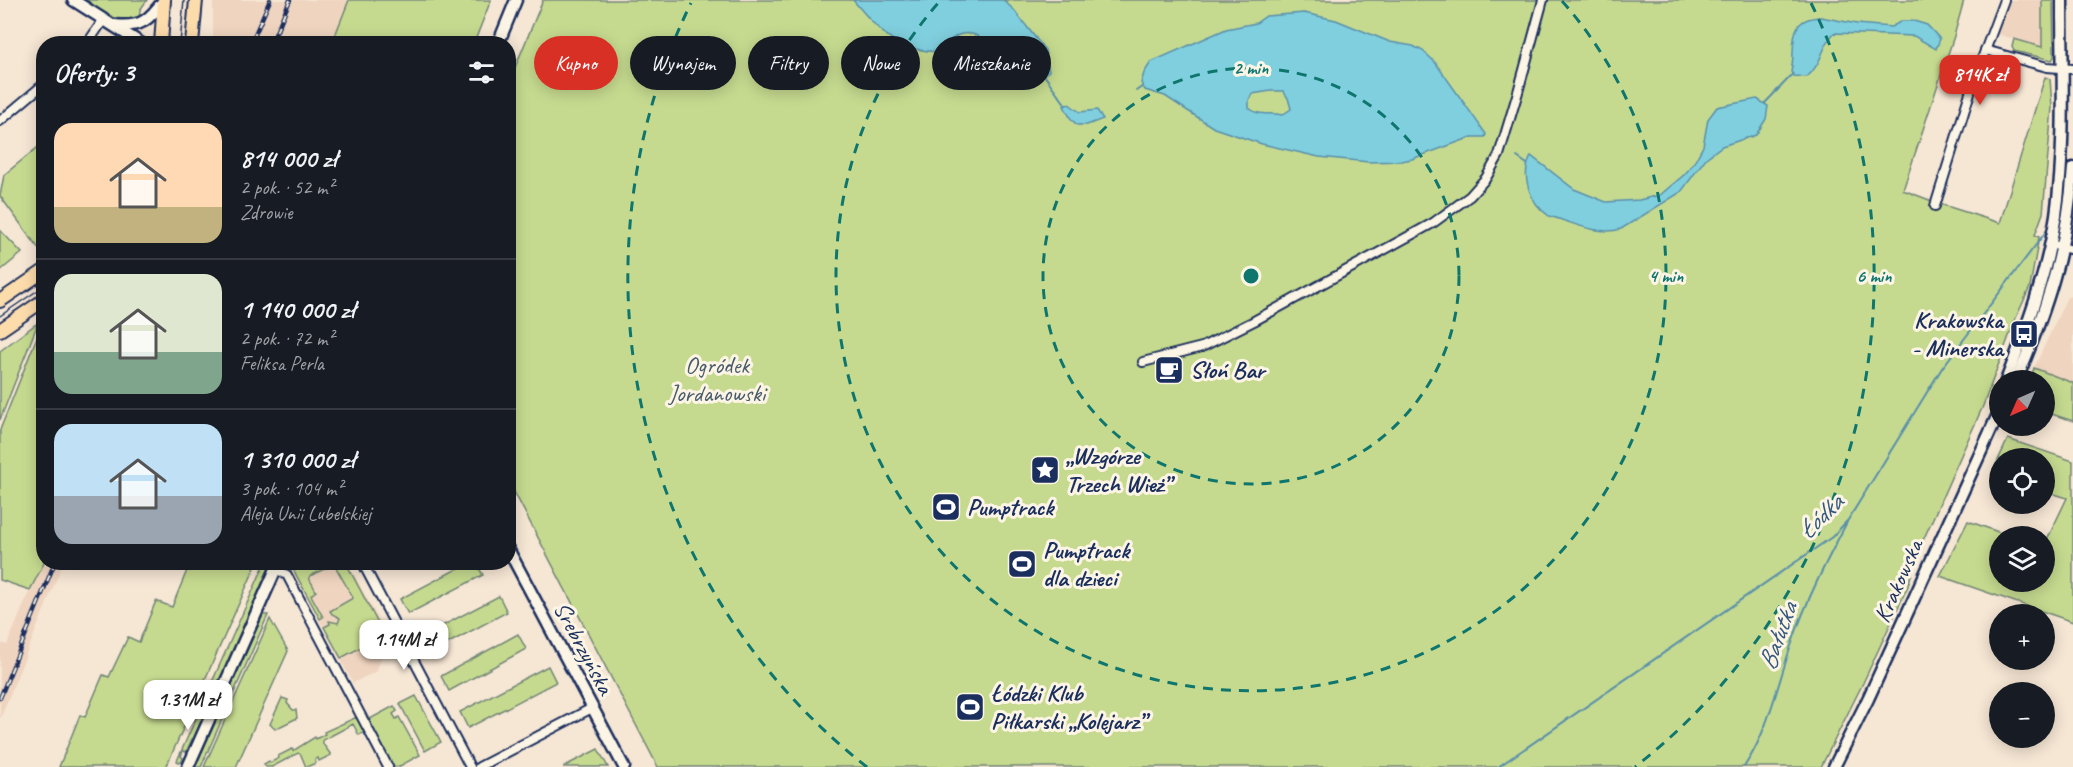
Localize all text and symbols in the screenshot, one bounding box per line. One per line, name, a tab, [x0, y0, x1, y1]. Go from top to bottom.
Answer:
chip: Kupno	[534, 36, 618, 90]
chip: Wynajem	[630, 36, 736, 90]
chip: Filtry	[748, 36, 829, 90]
chip: Nowe	[841, 36, 920, 90]
chip: Mieszkanie	[932, 36, 1051, 90]
pin: 814K zł	[1925, 55, 2035, 106]
text: Oferty: 3	[54, 56, 134, 89]
icon: filters	[465, 56, 498, 89]
text: 2 min	[1234, 57, 1269, 79]
text: 814K zł	[1954, 62, 2006, 87]
text: 814 000 zł	[240, 142, 337, 175]
icon: home	[102, 147, 174, 219]
text: 2 pok. · 52 m²	[240, 175, 334, 200]
text: Zdrowie	[240, 200, 293, 225]
text: 4 min	[1649, 265, 1684, 287]
text: 6 min	[1857, 265, 1892, 287]
centre of rings	[1241, 266, 1261, 286]
text: 1 140 000 zł	[240, 293, 355, 326]
icon: home	[102, 298, 174, 370]
place label: Krakowska - Minerska	[1912, 305, 2005, 363]
bus stop icon: Krakowska - Minerska	[2008, 318, 2040, 350]
text: 2 pok. · 72 m²	[240, 326, 334, 351]
park label: Ogródek Jordanowski	[668, 350, 768, 408]
text: Feliksa Perla	[240, 351, 324, 376]
cafe icon: Słoń Bar	[1153, 354, 1185, 386]
place label: Słoń Bar	[1190, 355, 1267, 385]
north arrow	[1989, 370, 2055, 436]
map controls	[1989, 370, 2055, 748]
place label: „Wzgórze Trzech Wież”	[1066, 441, 1175, 499]
text: 1 310 000 zł	[240, 443, 355, 476]
icon: home	[102, 448, 174, 520]
button: locate	[1989, 448, 2055, 514]
place icon: „Wzgórze Trzech Wież”	[1029, 454, 1061, 486]
text: 3 pok. · 104 m²	[240, 476, 343, 501]
water label: Łódka	[1790, 485, 1852, 546]
sports icon: Pumptrack	[930, 491, 962, 523]
place label: Pumptrack	[967, 492, 1055, 522]
text: Aleja Unii Lubelskiej	[240, 501, 371, 526]
button: layers	[1989, 526, 2055, 592]
street label: Krakowska	[1867, 533, 1930, 627]
place label: Pumptrack dla dzieci	[1043, 535, 1131, 593]
sports icon: Pumptrack dla dzieci	[1006, 548, 1038, 580]
street label: Srebrzyńska	[547, 596, 622, 701]
water label: Bałutka	[1750, 596, 1806, 674]
button: +	[1989, 604, 2055, 670]
pin: 1.14M zł	[342, 620, 466, 671]
text: 1.14M zł	[373, 627, 435, 652]
place label: Łódzki Klub Piłkarski „Kolejarz”	[991, 678, 1151, 736]
pin: 1.31M zł	[126, 680, 250, 731]
button: −	[1989, 682, 2055, 748]
text: 1.31M zł	[157, 687, 219, 712]
sports icon: Łódzki Klub Piłkarski „Kolejarz”	[954, 691, 986, 723]

